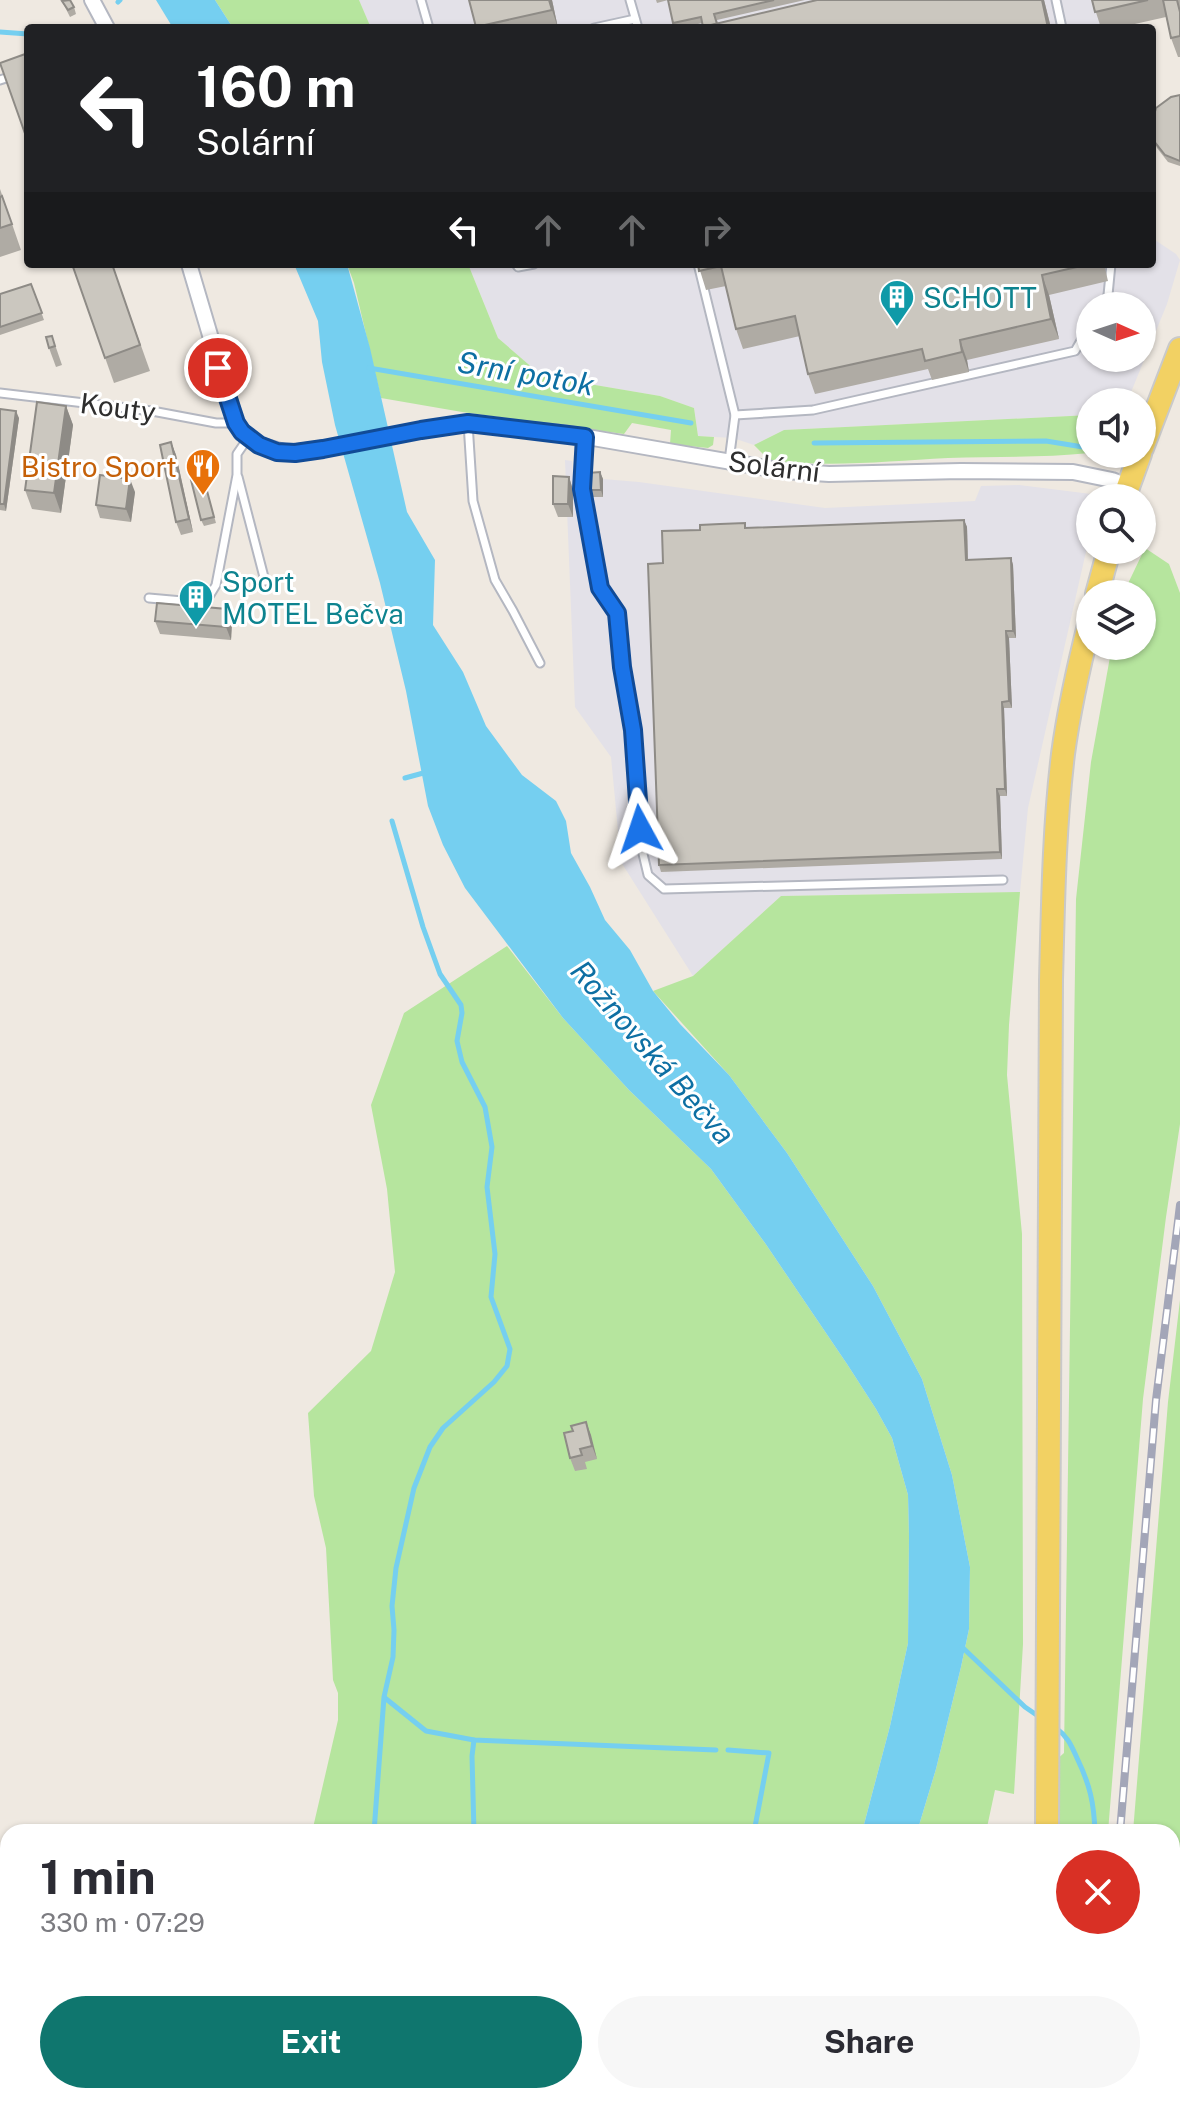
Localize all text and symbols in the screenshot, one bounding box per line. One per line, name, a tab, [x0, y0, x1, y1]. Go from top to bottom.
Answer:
text: 160 m	[196, 54, 356, 120]
icon: left	[64, 56, 168, 160]
text: Solární	[196, 121, 315, 163]
icon: left	[442, 208, 486, 252]
icon: ahead	[526, 208, 570, 252]
icon: ahead	[610, 208, 654, 252]
icon: right	[694, 208, 738, 252]
building icon: SCHOTT	[878, 278, 916, 328]
place label: SCHOTT	[923, 281, 1037, 314]
north arrow	[1076, 292, 1156, 372]
map controls	[1076, 292, 1156, 660]
pin	[184, 334, 252, 402]
water label: Srní potok	[455, 343, 598, 403]
icon: arrive	[196, 346, 240, 390]
street label: Kouty	[78, 386, 158, 428]
button: sound	[1076, 388, 1156, 468]
street label: Solární	[726, 444, 823, 488]
restaurant icon: Bistro Sport	[184, 447, 222, 497]
place label: Bistro Sport	[21, 450, 177, 483]
button: search	[1076, 484, 1156, 564]
place label: Sport MOTEL Bečva	[222, 565, 404, 630]
building icon: Sport MOTEL Bečva	[177, 578, 215, 628]
button: layers	[1076, 580, 1156, 660]
position arrow	[598, 787, 682, 871]
water label: Rožnovská Bečva	[563, 953, 743, 1151]
text: 1 min	[40, 1848, 156, 1905]
button: close	[1056, 1850, 1140, 1934]
text: 330 m · 07:29	[40, 1907, 205, 1938]
button: Exit	[40, 1996, 582, 2088]
button: Share	[598, 1996, 1140, 2088]

